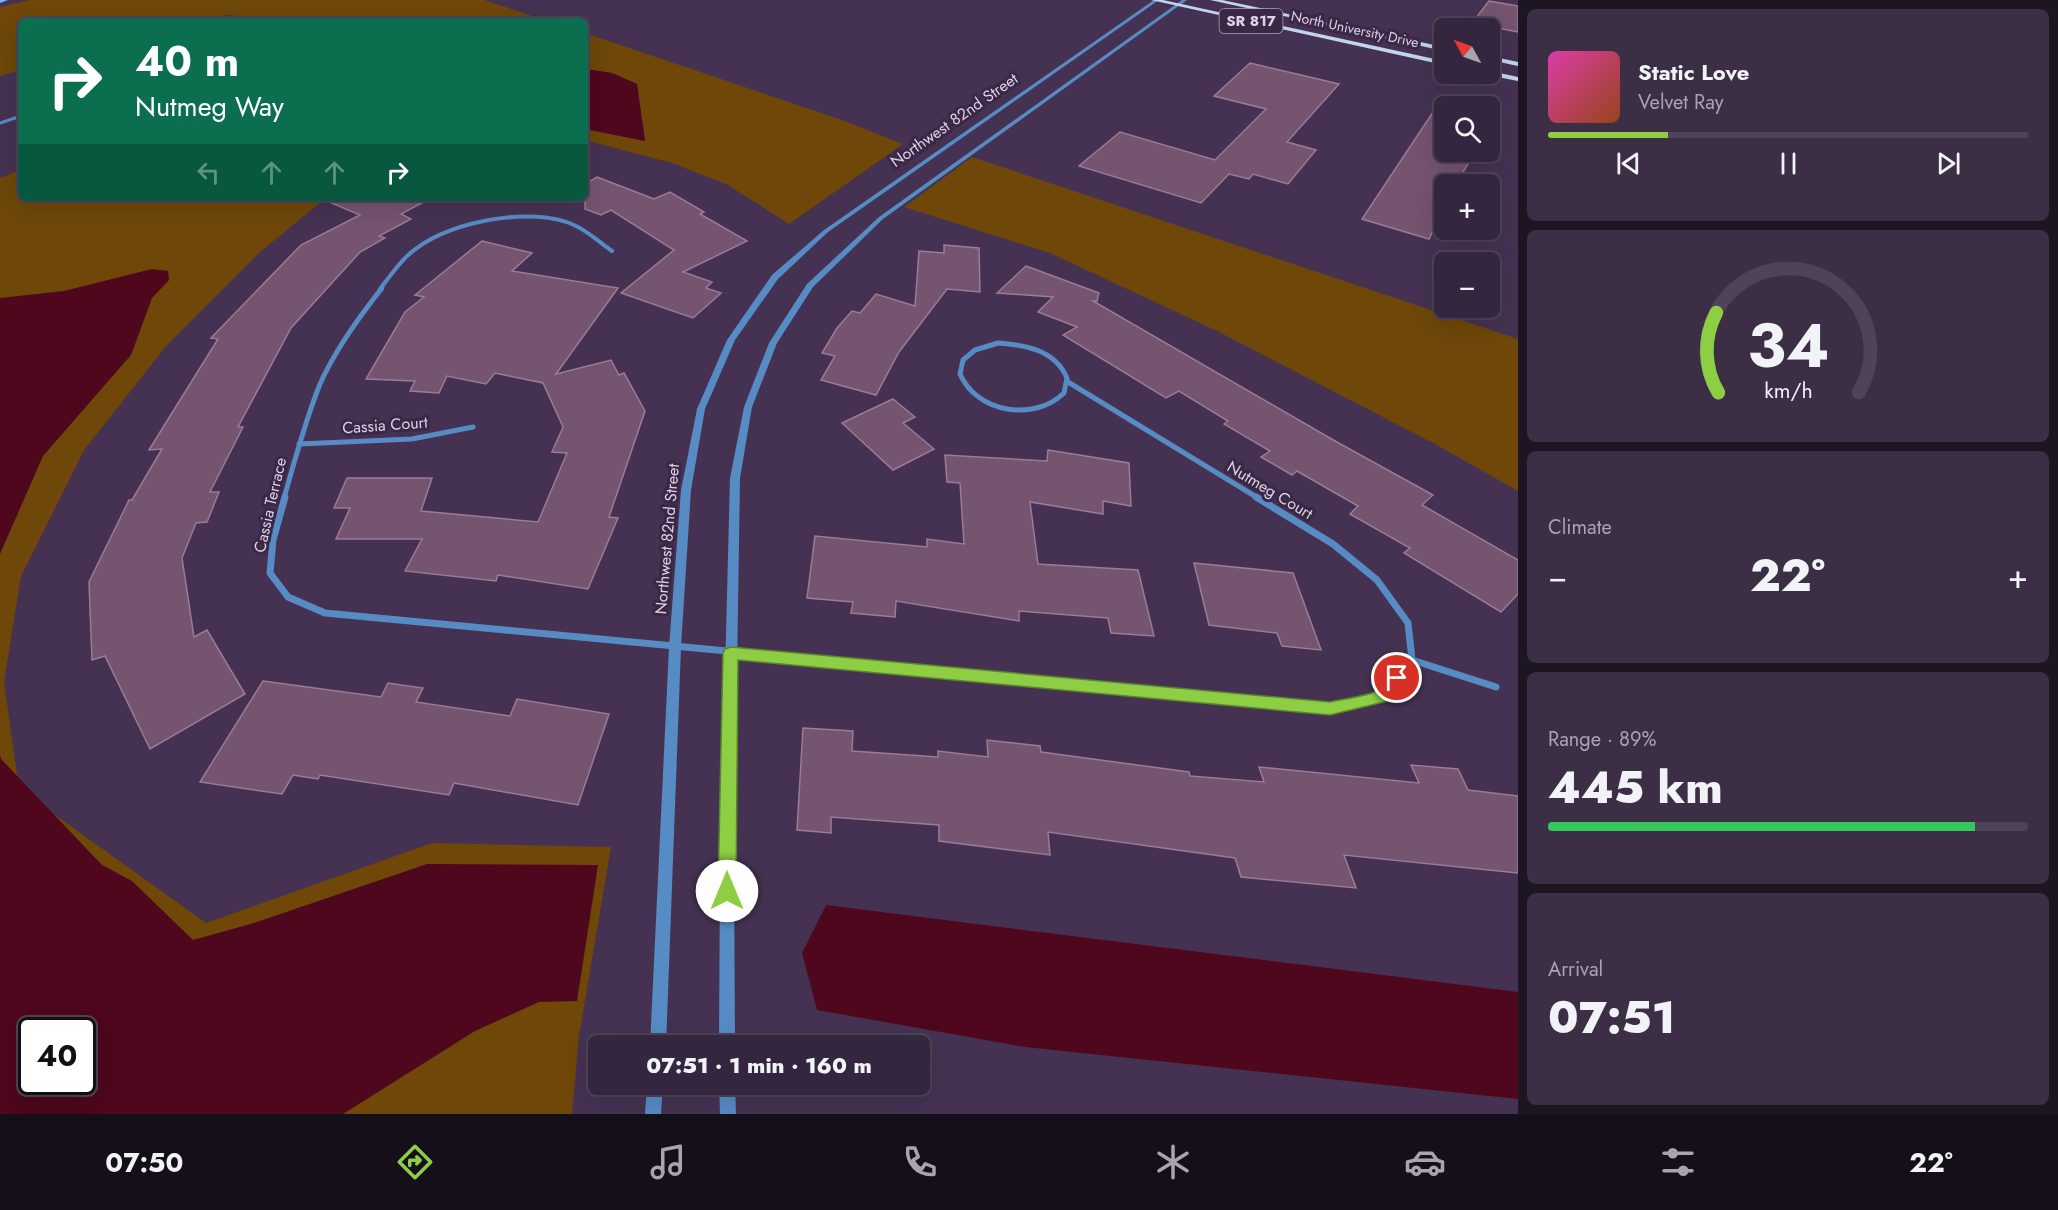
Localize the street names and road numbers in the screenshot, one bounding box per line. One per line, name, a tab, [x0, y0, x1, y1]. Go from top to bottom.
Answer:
street label: North University Drive	[1289, 6, 1421, 52]
road number: SR 817	[1220, 9, 1282, 33]
street label: Northwest 82nd Street	[886, 67, 1023, 173]
street label: Cassia Court	[341, 411, 429, 439]
street label: Cassia Terrace	[248, 455, 292, 555]
street label: Nutmeg Court	[1223, 455, 1317, 525]
street label: Northwest 82nd Street	[649, 463, 685, 615]

